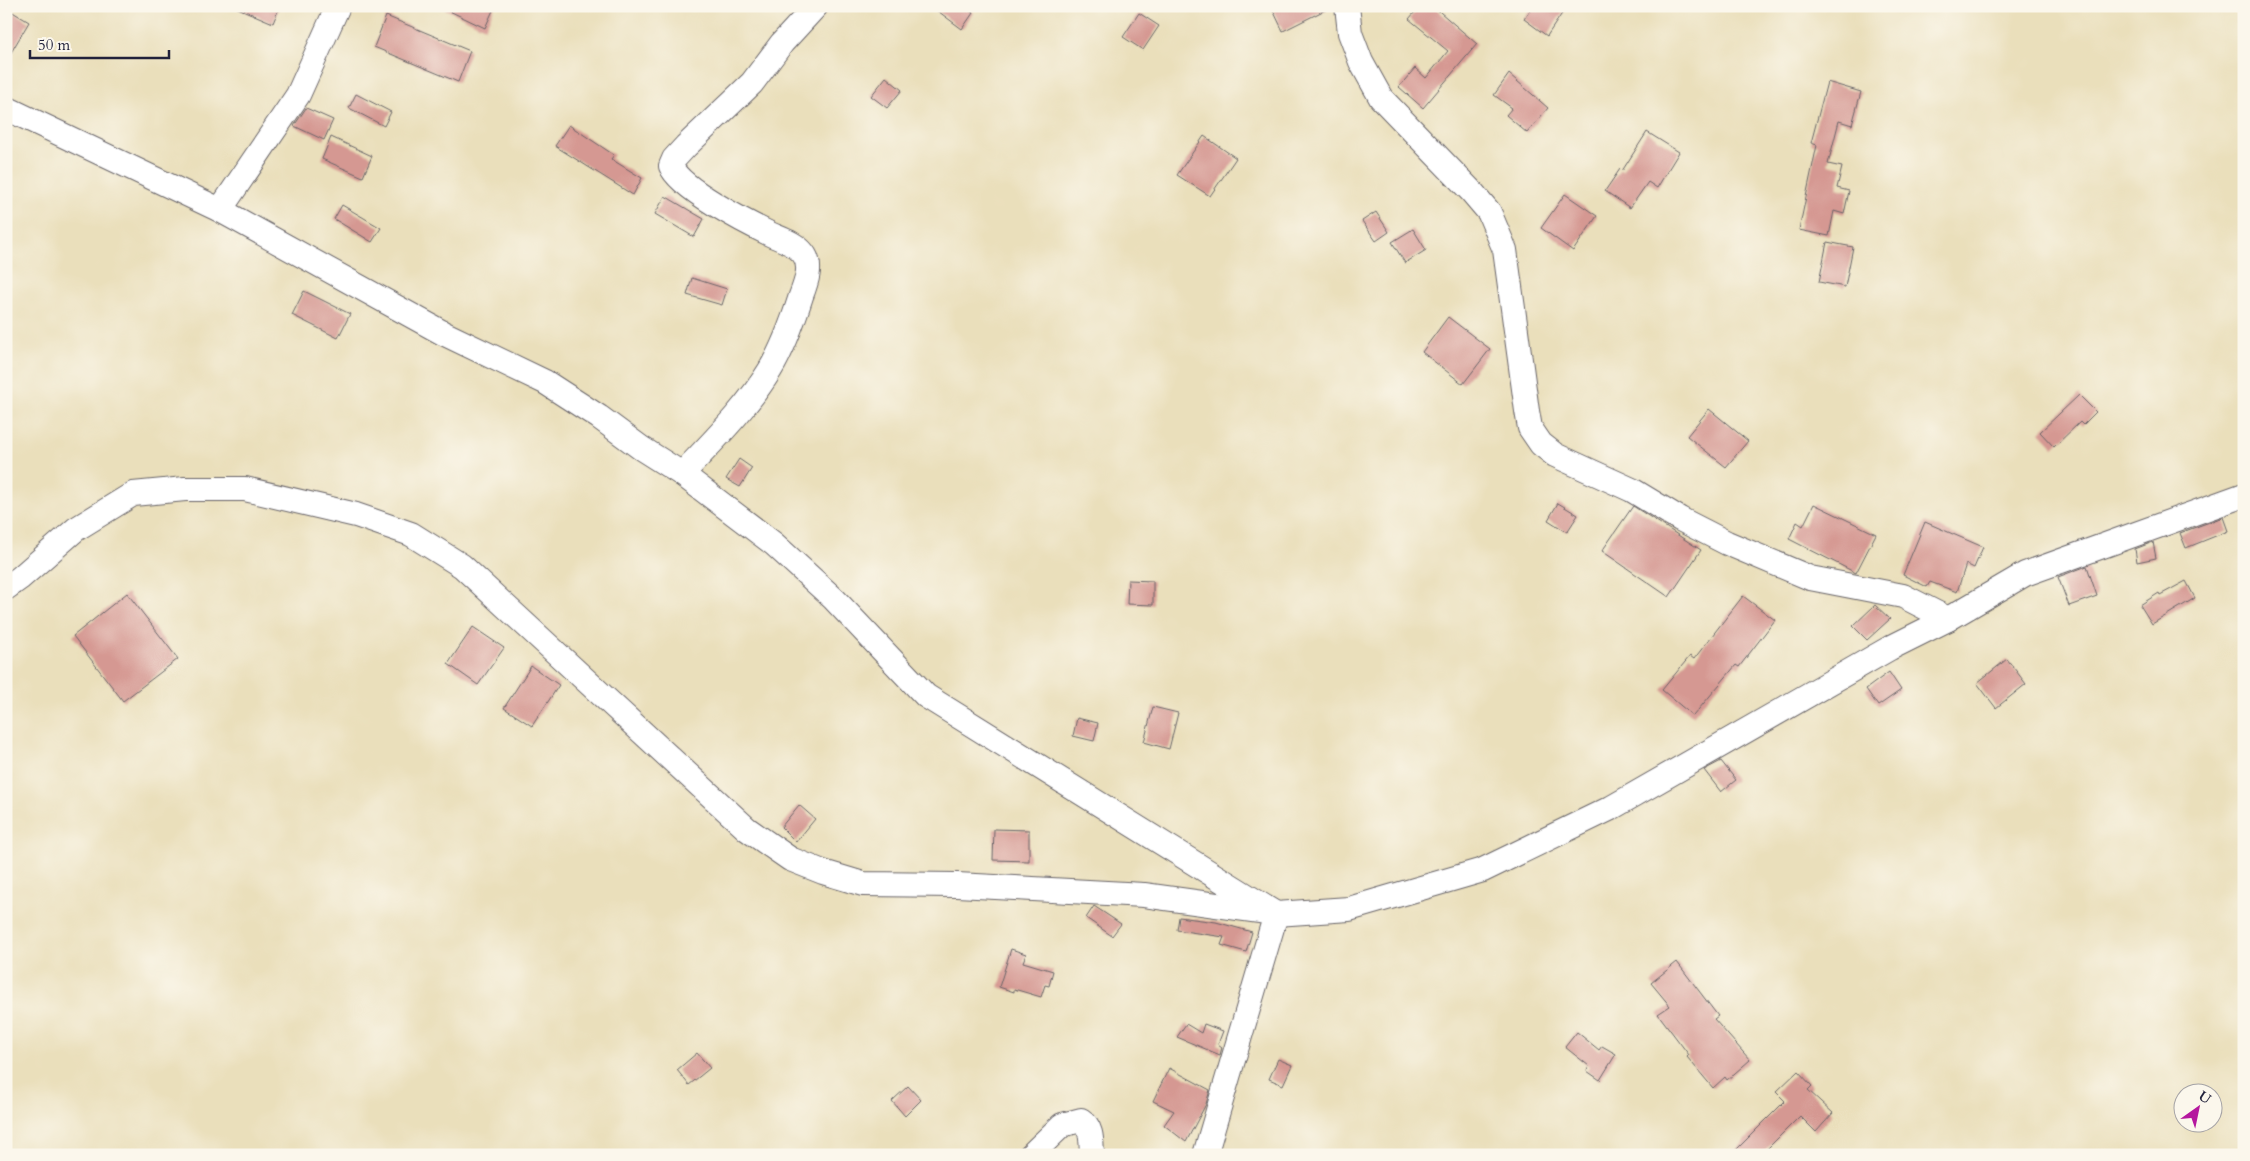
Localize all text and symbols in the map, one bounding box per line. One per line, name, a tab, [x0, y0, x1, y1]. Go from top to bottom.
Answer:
scale bar	[30, 28, 169, 60]
text: 50 m	[38, 35, 70, 55]
north arrow	[2172, 1084, 2222, 1134]
text: U	[2195, 1086, 2215, 1109]

